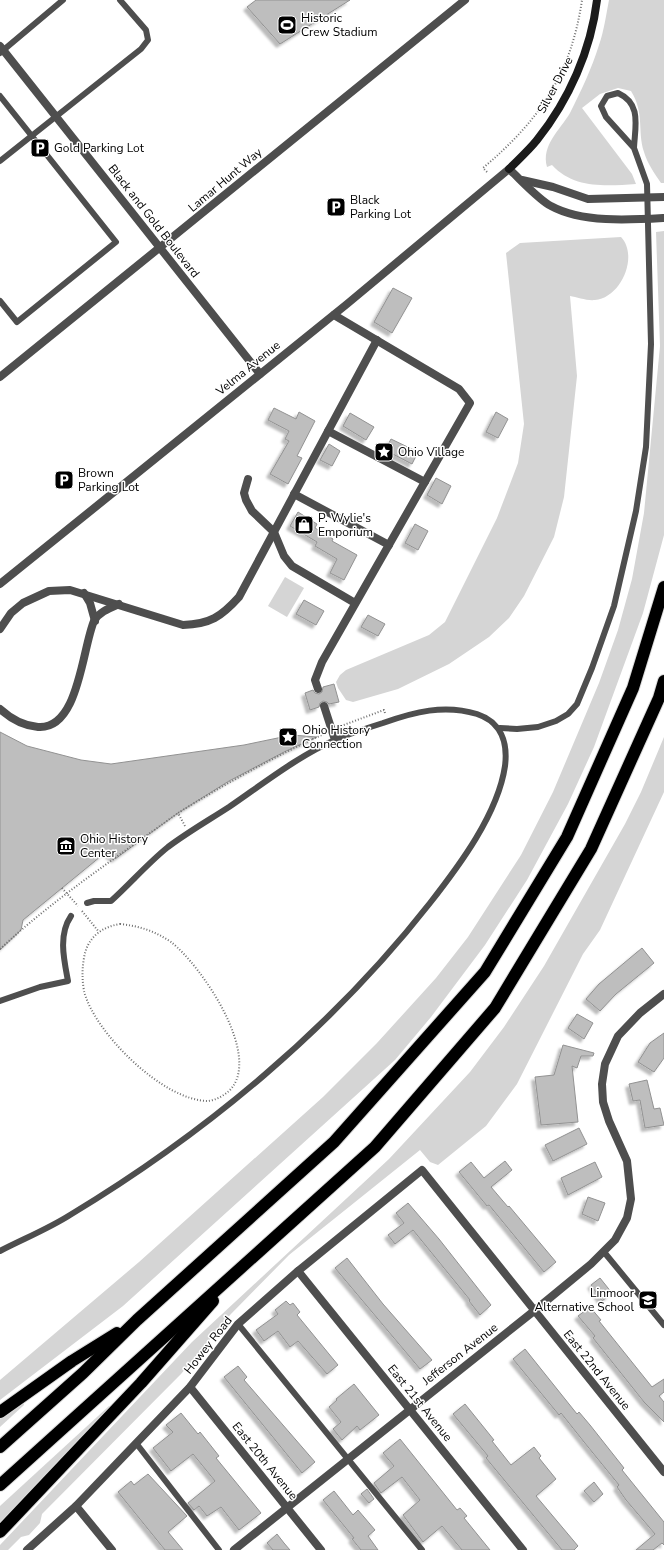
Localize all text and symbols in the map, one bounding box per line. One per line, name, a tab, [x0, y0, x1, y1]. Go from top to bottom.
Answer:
place label: Historic Crew Stadium	[301, 10, 377, 40]
sports icon: Historic Crew Stadium	[276, 14, 298, 36]
street label: Silver Drive	[533, 54, 577, 116]
parking icon: Gold Parking Lot	[29, 137, 51, 159]
place label: Gold Parking Lot	[54, 140, 145, 156]
street label: Lamar Hunt Way	[185, 144, 266, 216]
street label: Black and Gold Boulevard	[105, 161, 203, 281]
place label: Black Parking Lot	[350, 192, 412, 222]
parking icon: Black Parking Lot	[325, 196, 347, 218]
street label: Velma Avenue	[212, 337, 283, 399]
place icon: Ohio Village	[373, 441, 395, 463]
place label: Ohio Village	[398, 444, 465, 460]
place label: Brown Parking Lot	[78, 465, 140, 495]
parking icon: Brown Parking Lot	[53, 469, 75, 491]
place label: P. Wylie's Emporium	[318, 510, 373, 540]
shop icon: P. Wylie's Emporium	[293, 514, 315, 536]
place label: Ohio History Connection	[302, 722, 371, 752]
place icon: Ohio History Connection	[277, 726, 299, 748]
place label: Ohio History Center	[80, 831, 149, 861]
museum icon: Ohio History Center	[55, 835, 77, 857]
place label: Linmoor Alternative School	[535, 1285, 635, 1315]
school or university icon: Linmoor Alternative School	[637, 1289, 659, 1311]
street label: Howey Road	[180, 1313, 236, 1377]
street label: Jefferson Avenue	[418, 1319, 501, 1389]
street label: East 22nd Avenue	[560, 1327, 634, 1413]
street label: East 21st Avenue	[384, 1361, 456, 1445]
street label: East 20th Avenue	[229, 1419, 301, 1503]

